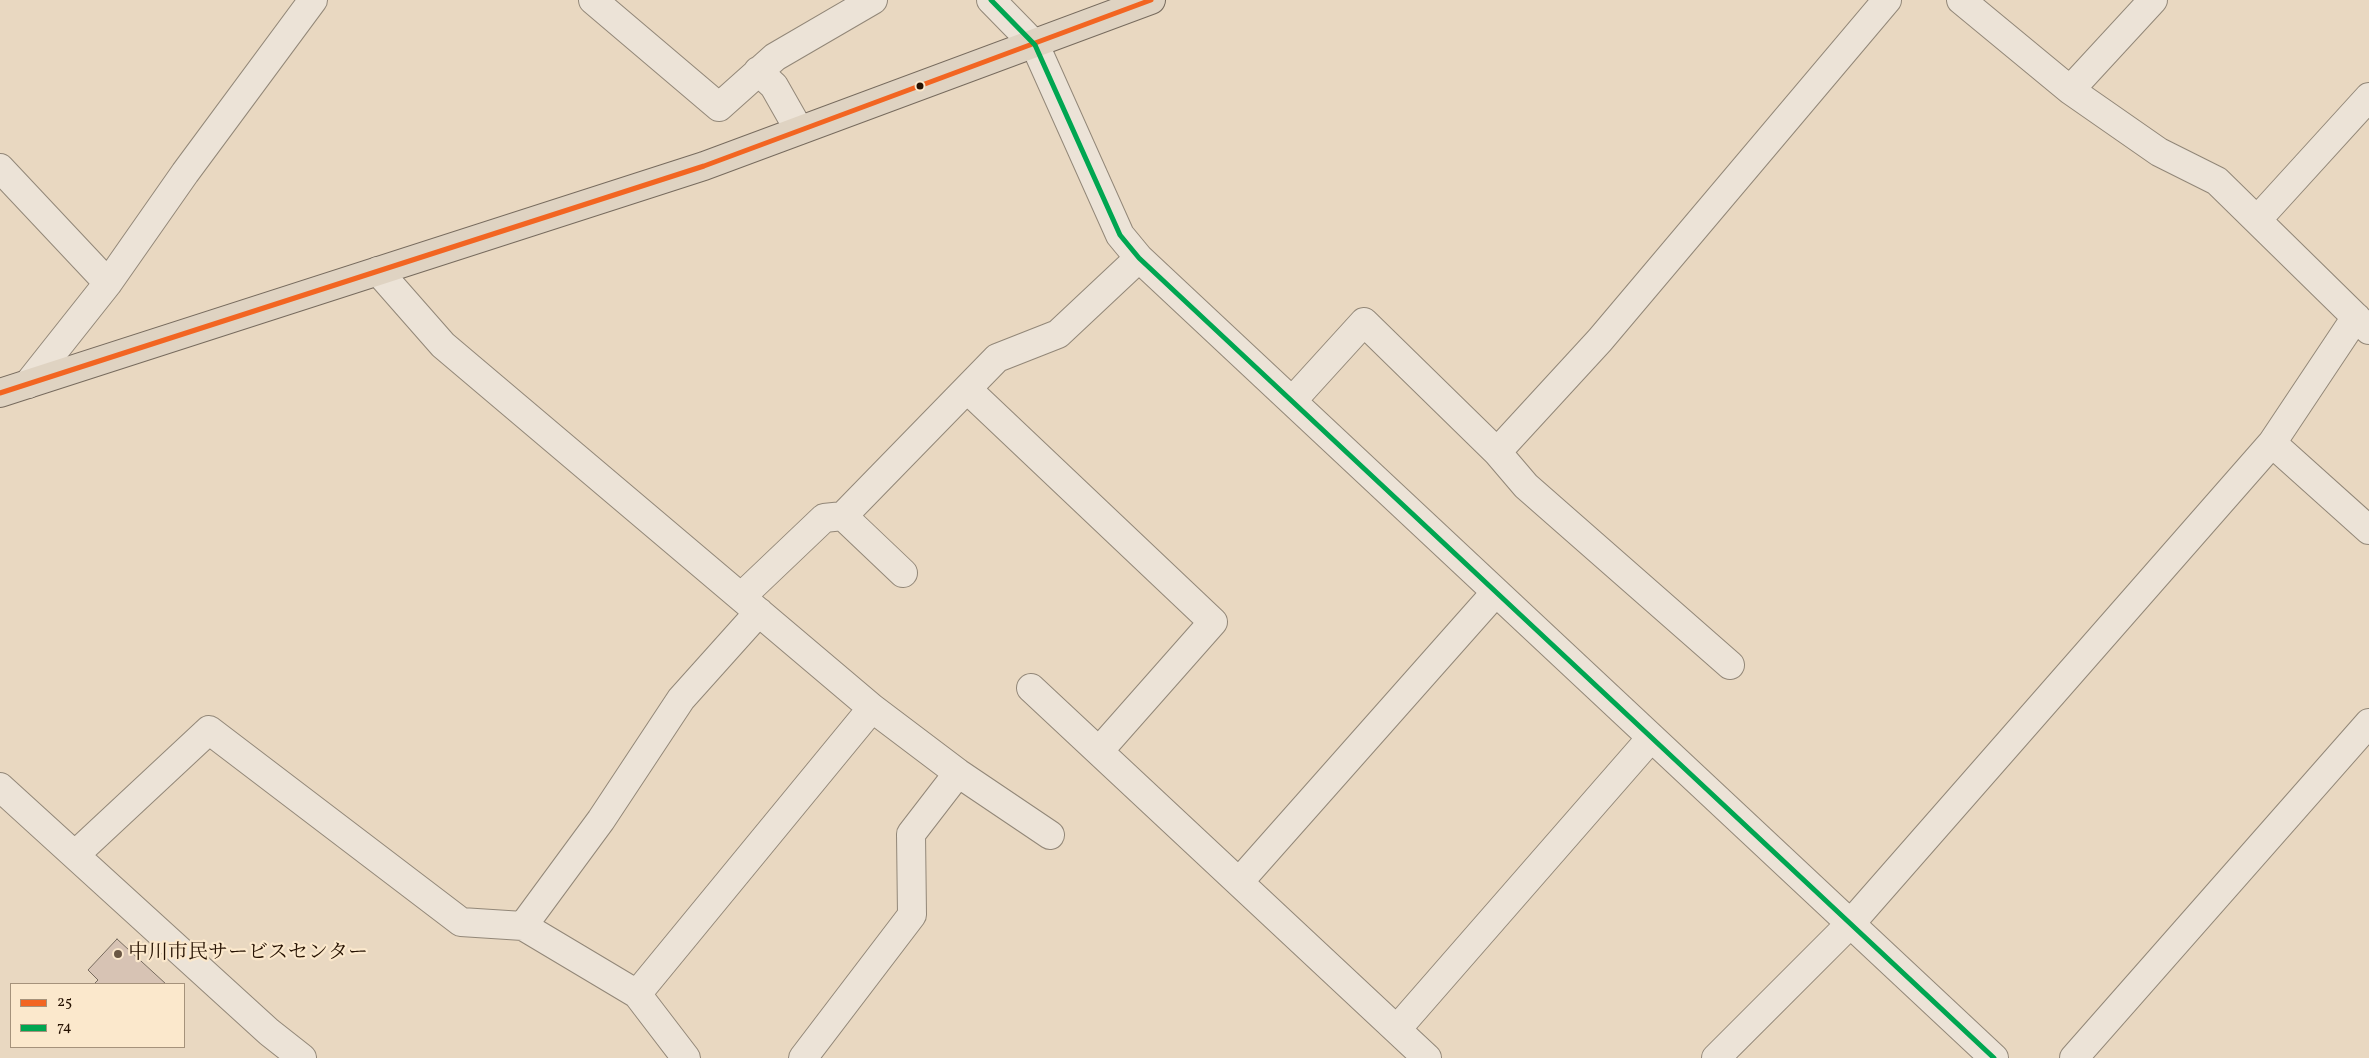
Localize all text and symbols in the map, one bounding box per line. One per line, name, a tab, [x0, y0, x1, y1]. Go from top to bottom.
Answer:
unlabelled marker	[915, 81, 925, 91]
place label: 中川市民サービスセンター	[128, 942, 368, 966]
marker: 中川市民サービスセンター	[112, 948, 124, 960]
legend	[10, 983, 185, 1048]
text: 25	[57, 992, 72, 1013]
text: 74	[57, 1017, 72, 1038]

